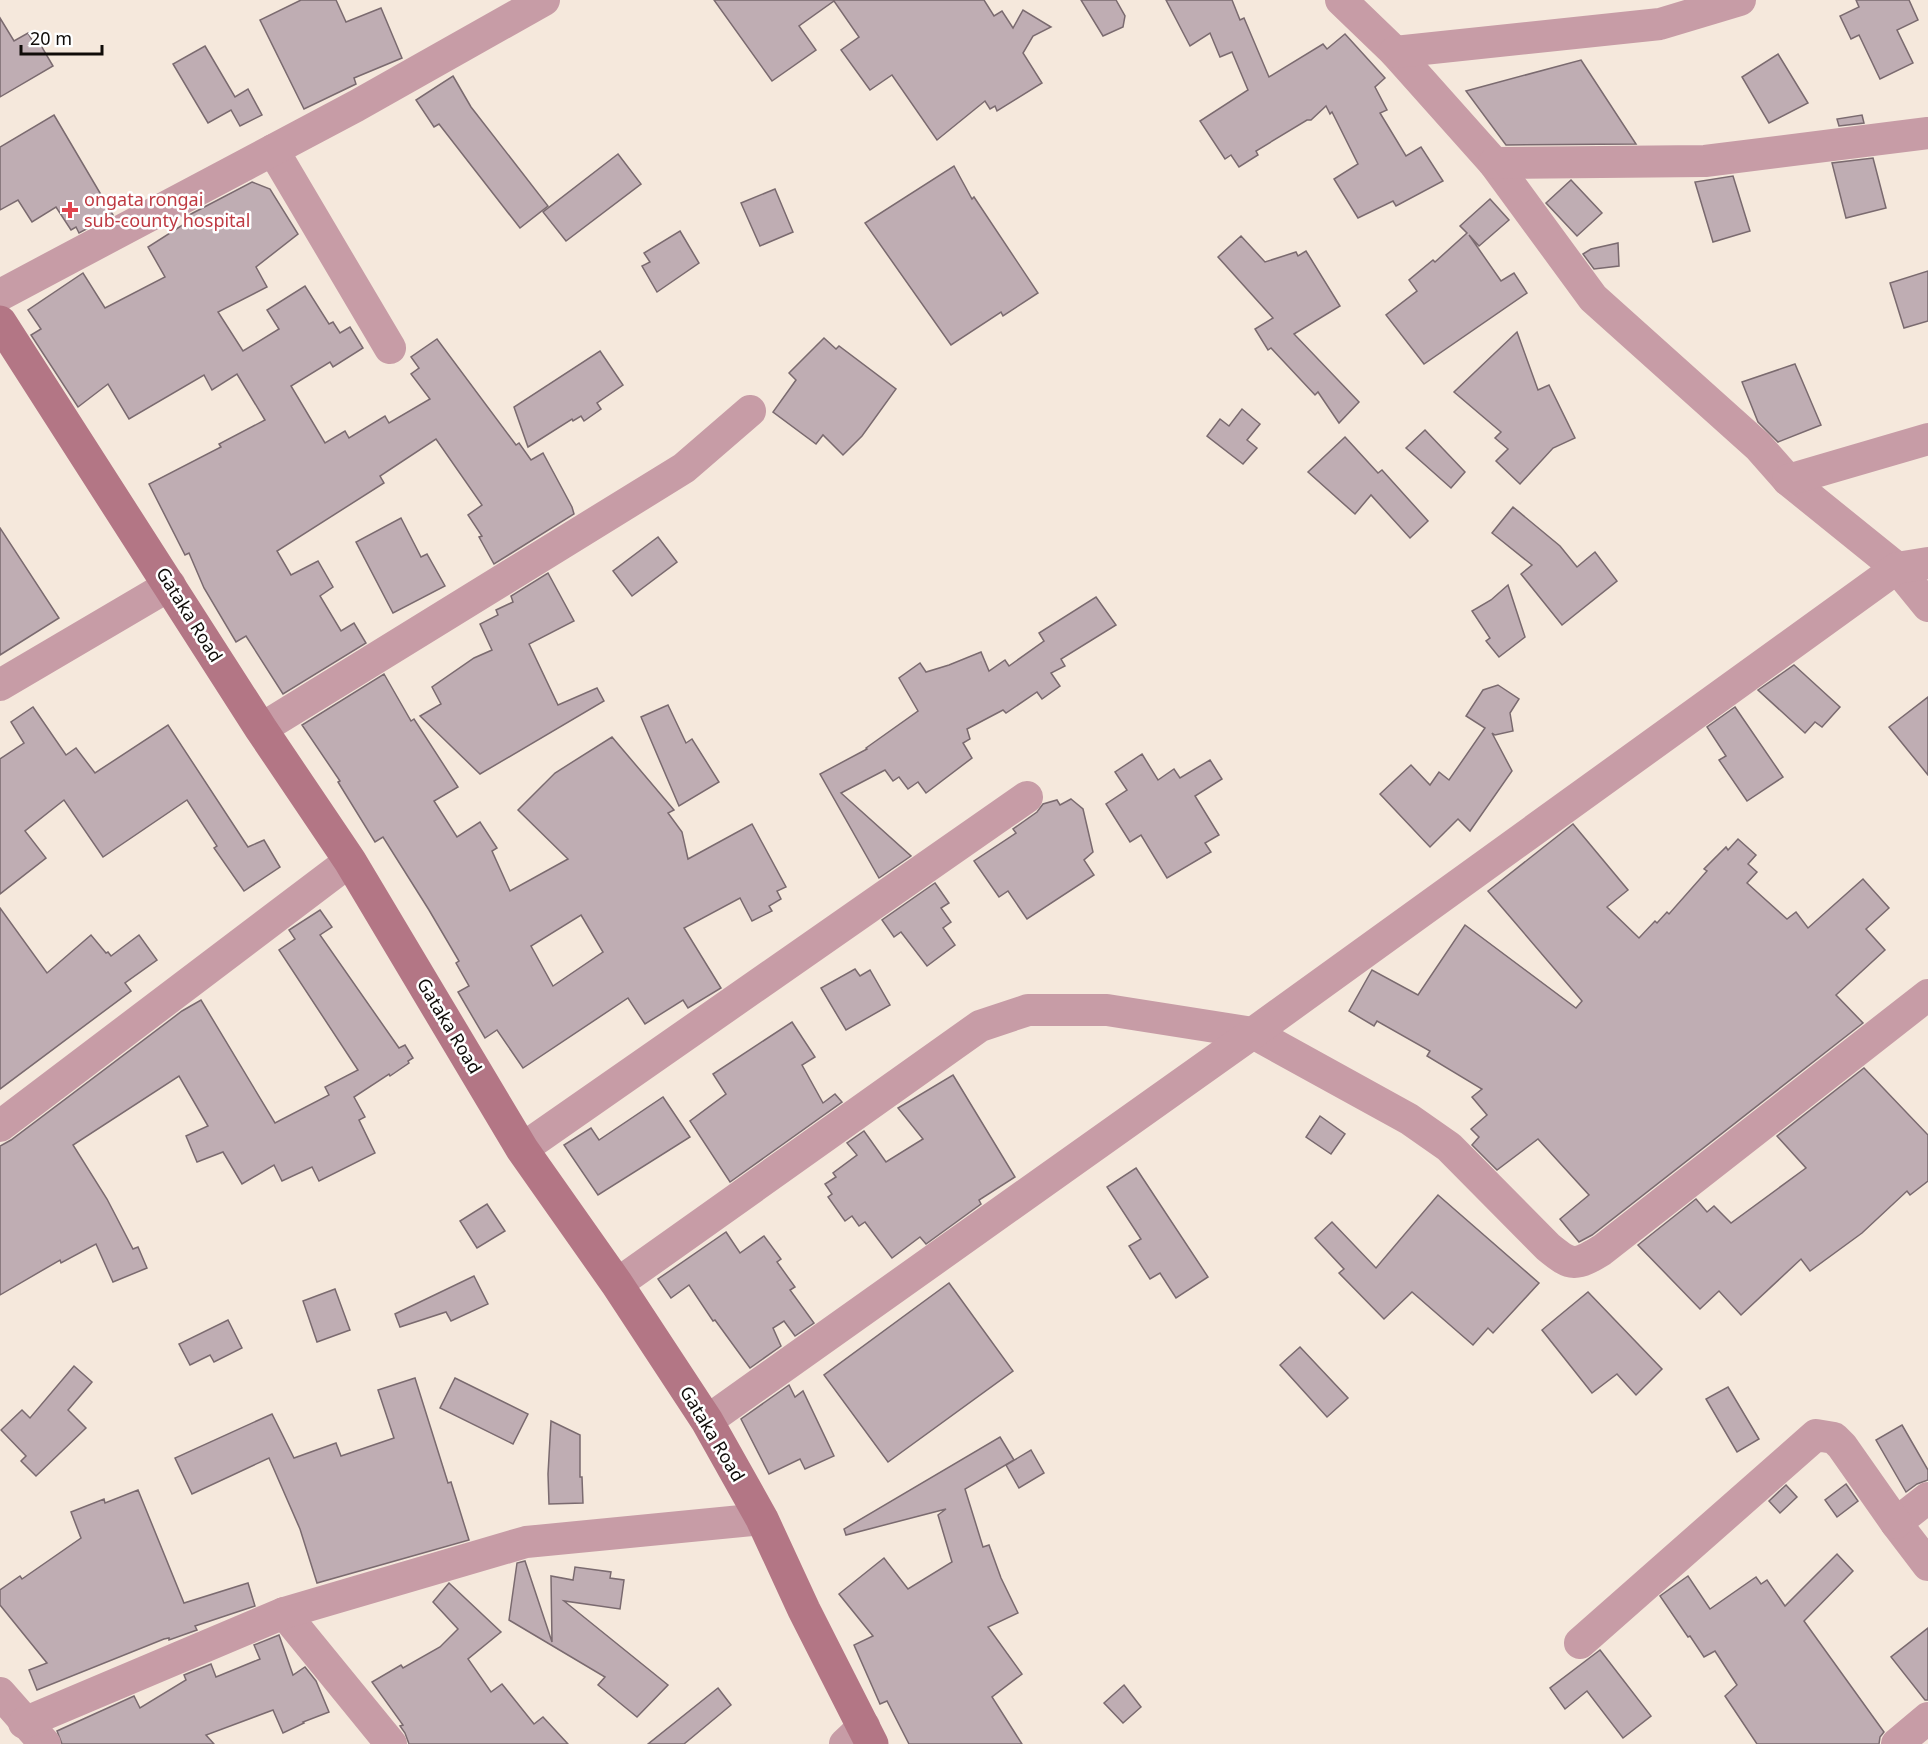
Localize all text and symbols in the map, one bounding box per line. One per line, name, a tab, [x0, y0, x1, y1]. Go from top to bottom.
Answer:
scale bar	[21, 18, 102, 56]
text: 20 m	[30, 26, 72, 50]
place label: ongata rongai sub-county hospital	[84, 187, 250, 232]
marker: ongata rongai sub-county hospital	[61, 201, 79, 219]
street label: Gataka Road	[151, 563, 228, 666]
street label: Gataka Road	[412, 973, 488, 1078]
street label: Gataka Road	[675, 1381, 751, 1486]

